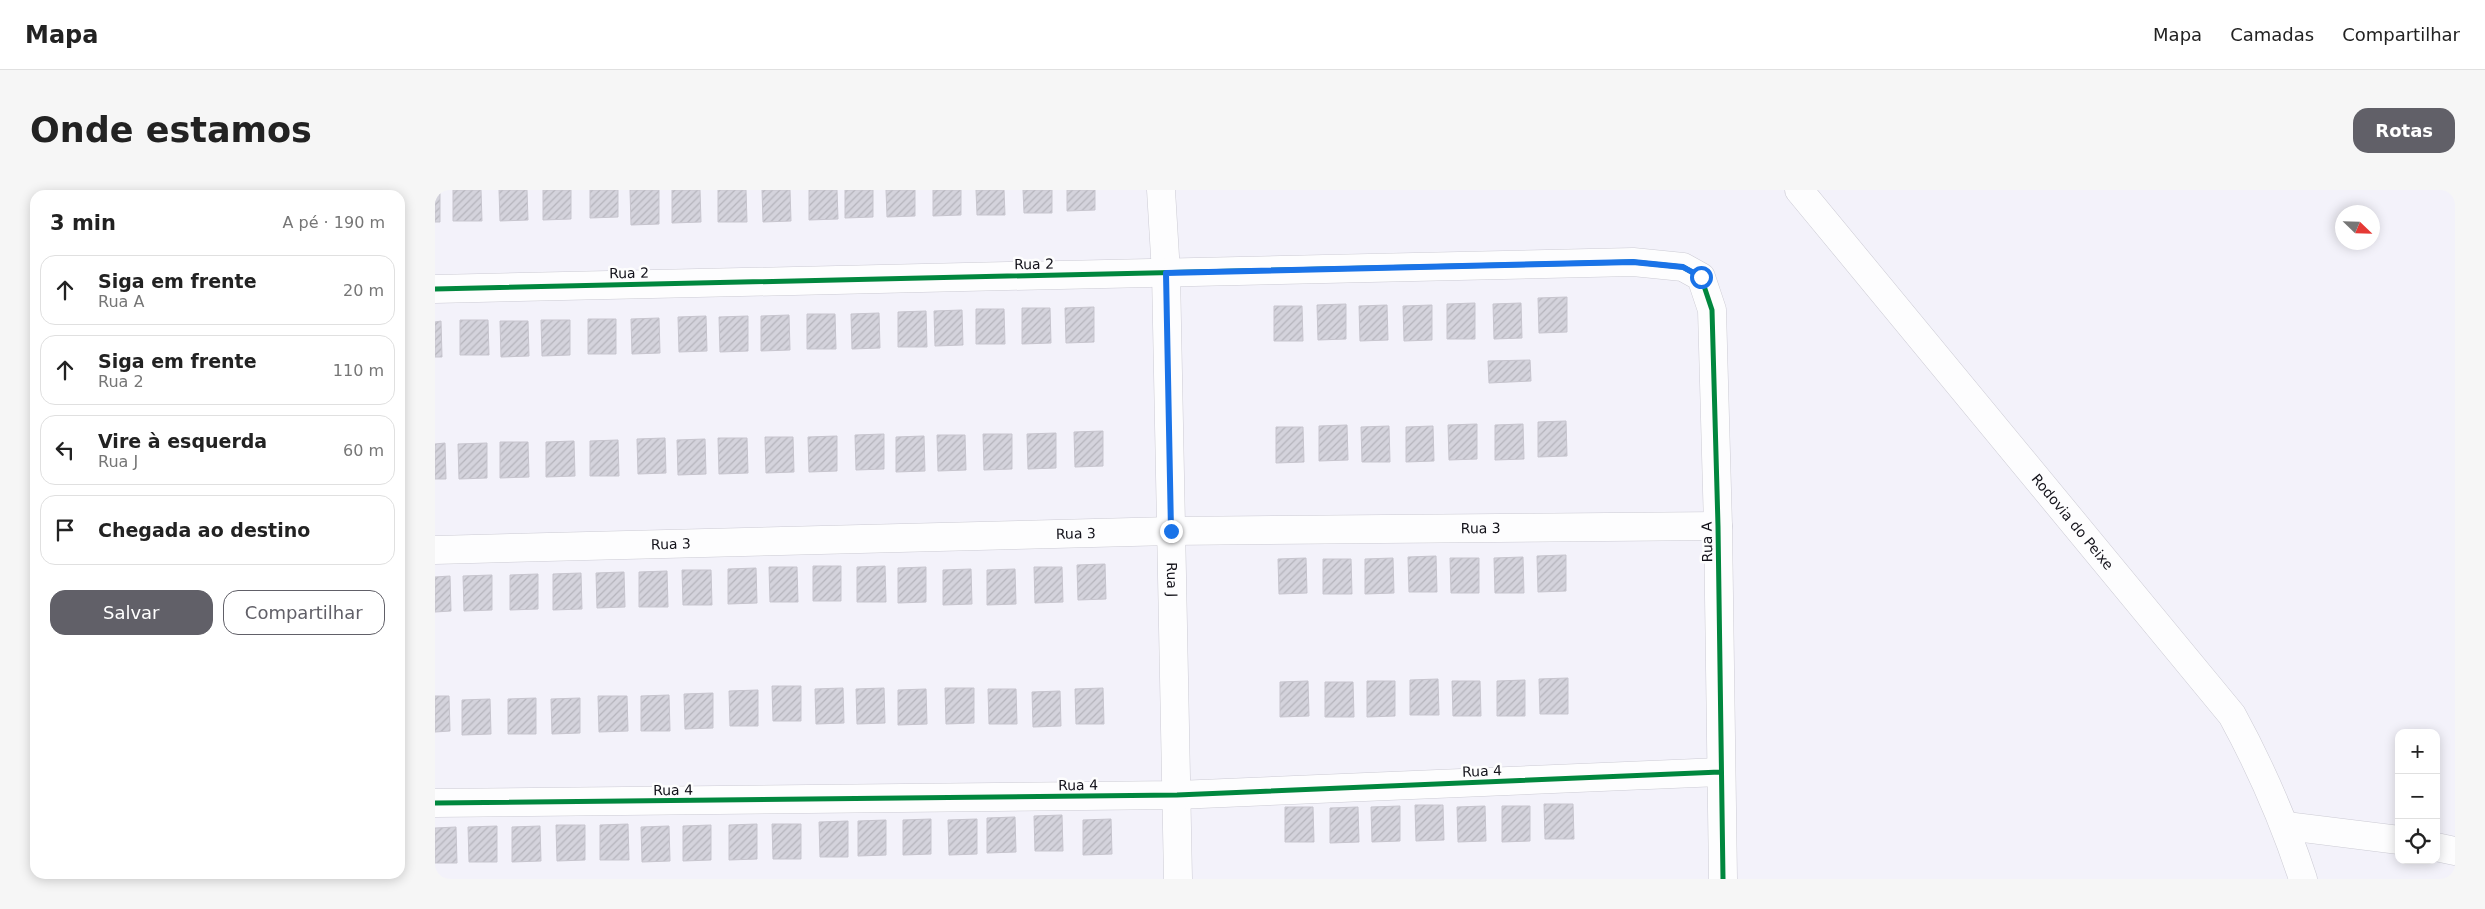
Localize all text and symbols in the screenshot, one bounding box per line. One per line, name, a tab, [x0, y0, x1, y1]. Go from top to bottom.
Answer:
text: Mapa	[25, 21, 98, 49]
text: Mapa	[2153, 24, 2202, 45]
text: Camadas	[2230, 24, 2314, 45]
text: Compartilhar	[2342, 24, 2460, 45]
button: Rotas	[2353, 108, 2455, 153]
text: Onde estamos	[30, 110, 312, 150]
north arrow	[2335, 205, 2380, 250]
text: 3 min	[50, 211, 116, 235]
text: A pé · 190 m	[283, 213, 385, 232]
street label: Rua 2	[1014, 256, 1054, 272]
street label: Rua 2	[609, 265, 649, 281]
route start	[1690, 266, 1713, 289]
text: Siga em frente	[98, 270, 257, 292]
icon: ahead	[51, 276, 79, 304]
text: 20 m	[343, 281, 384, 300]
text: Rua A	[98, 292, 144, 311]
text: Siga em frente	[98, 350, 257, 372]
icon: ahead	[51, 356, 79, 384]
text: 110 m	[333, 361, 384, 380]
text: Rua 2	[98, 372, 144, 391]
text: Vire à esquerda	[98, 430, 267, 452]
icon: left	[51, 436, 79, 464]
text: 60 m	[343, 441, 384, 460]
text: Rua J	[98, 452, 138, 471]
street label: Rodovia do Peixe	[2028, 471, 2117, 573]
icon: arrive	[51, 516, 79, 544]
text: Chegada ao destino	[98, 519, 310, 541]
route end	[1160, 520, 1183, 543]
street label: Rua 3	[1461, 520, 1501, 536]
street label: Rua A	[1699, 521, 1715, 562]
street label: Rua 3	[1056, 525, 1096, 542]
street label: Rua 3	[651, 535, 691, 552]
street label: Rua J	[1164, 562, 1180, 598]
button: Salvar	[50, 590, 213, 635]
button: Compartilhar	[223, 590, 385, 635]
map controls	[2395, 729, 2440, 864]
button: +	[2395, 729, 2440, 774]
street label: Rua 4	[1462, 762, 1502, 780]
button: −	[2395, 774, 2440, 819]
street label: Rua 4	[1058, 777, 1098, 793]
street label: Rua 4	[653, 782, 693, 798]
button: locate	[2395, 819, 2440, 864]

